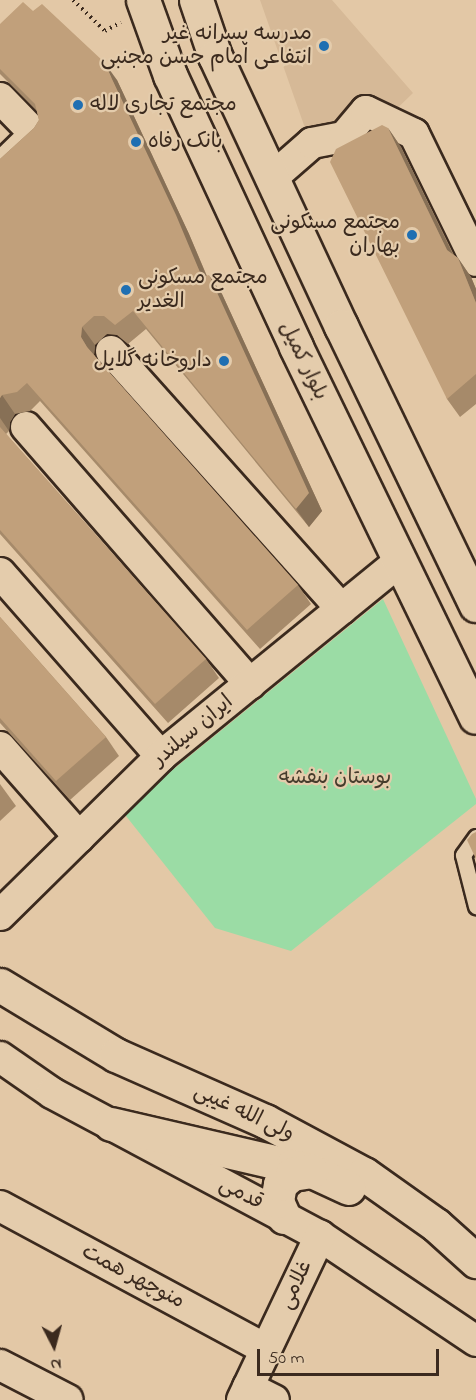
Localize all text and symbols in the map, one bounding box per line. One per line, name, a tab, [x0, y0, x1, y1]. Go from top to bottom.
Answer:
place label: مدرسه پسرانه غیر انتفاعی امام حسن مجنبی	[101, 21, 312, 71]
marker: مدرسه پسرانه غیر انتفاعی امام حسن مجنبی	[317, 39, 331, 53]
place label: مجتمع تجاری لاله	[90, 92, 237, 118]
marker: مجتمع تجاری لاله	[71, 98, 85, 112]
place label: بانک رفاه	[148, 129, 223, 155]
marker: بانک رفاه	[129, 135, 143, 149]
place label: مجتمع مسکونی بهاران	[270, 210, 400, 260]
marker: مجتمع مسکونی بهاران	[405, 228, 419, 242]
place label: مجتمع مسکونی الغدیر	[138, 265, 268, 315]
marker: مجتمع مسکونی الغدیر	[119, 283, 133, 297]
street label: بلوار کمیل	[273, 318, 333, 404]
place label: داروخانه گلایل	[93, 348, 212, 374]
marker: داروخانه گلایل	[217, 354, 231, 368]
street label: ایران سیلندر	[147, 690, 239, 772]
park label: بوستان بنفشه	[279, 765, 391, 791]
street label: ولی الله غیبی	[190, 1079, 298, 1147]
street label: قدمی	[215, 1172, 267, 1216]
street label: منوچهر همت	[77, 1239, 189, 1315]
street label: غلامی	[274, 1257, 318, 1313]
north arrow	[24, 1316, 84, 1376]
scale bar	[260, 1337, 442, 1375]
text: 50 m	[268, 1346, 305, 1372]
text: N	[49, 1351, 63, 1376]

